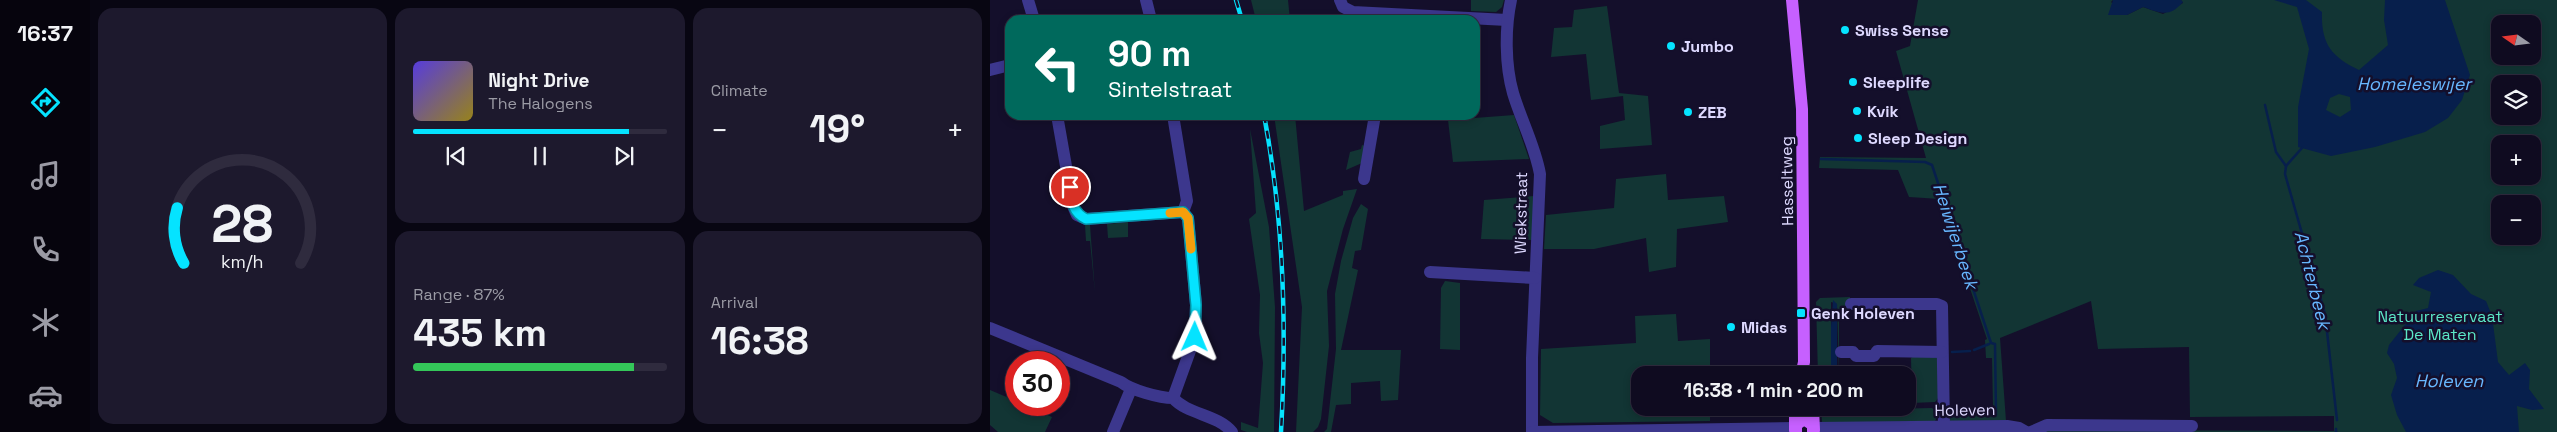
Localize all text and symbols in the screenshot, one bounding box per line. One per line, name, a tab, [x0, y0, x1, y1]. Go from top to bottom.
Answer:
north arrow	[2491, 15, 2541, 65]
map controls	[2491, 15, 2541, 245]
text: 16:37	[17, 19, 73, 47]
place label: Swiss Sense	[1855, 20, 1949, 41]
marker: Swiss Sense	[1839, 24, 1851, 36]
text: 90 m	[1108, 32, 1191, 76]
icon: left	[1025, 35, 1090, 100]
place label: Jumbo	[1681, 36, 1734, 57]
marker: Jumbo	[1665, 40, 1677, 52]
text: Night Drive	[488, 68, 590, 93]
place label: Sleeplife	[1863, 72, 1930, 93]
water label: Homeleswijer	[2357, 72, 2473, 95]
text: Sintelstraat	[1108, 75, 1232, 103]
button: layers	[2491, 75, 2541, 125]
marker: Sleeplife	[1847, 76, 1859, 88]
text: Climate	[711, 80, 768, 101]
icon: directions	[28, 85, 63, 120]
text: The Halogens	[488, 93, 593, 114]
place label: Kvik	[1867, 101, 1899, 122]
place label: ZEB	[1698, 102, 1727, 123]
text: 19°	[810, 105, 865, 153]
marker: Kvik	[1851, 105, 1863, 117]
marker: ZEB	[1682, 106, 1694, 118]
text: −	[711, 112, 728, 148]
text: +	[947, 112, 964, 148]
place label: Sleep Design	[1868, 128, 1967, 149]
marker: Sleep Design	[1852, 132, 1864, 144]
button: +	[2491, 135, 2541, 185]
street label: Hasseltweg	[1776, 136, 1798, 226]
icon: previous	[442, 142, 470, 170]
icon: pause	[526, 142, 554, 170]
icon: next	[610, 142, 638, 170]
icon: music	[28, 158, 63, 193]
pin	[1049, 166, 1091, 208]
street label: Wiekstraat	[1510, 172, 1532, 254]
icon: arrive	[1056, 173, 1084, 201]
water label: Heiwijerbeek	[1928, 180, 1985, 294]
text: 28	[212, 191, 274, 257]
button: −	[2491, 195, 2541, 245]
water label: Achterbeek	[2290, 228, 2337, 334]
icon: phone	[28, 232, 63, 267]
text: km/h	[221, 250, 264, 273]
text: Range · 87%	[413, 284, 505, 305]
text: Arrival	[711, 292, 758, 313]
place label: Genk Holeven	[1811, 303, 1915, 324]
icon: climate	[28, 305, 63, 340]
park label: Natuurreservaat De Maten	[2377, 306, 2503, 345]
marker: Genk Holeven	[1795, 307, 1807, 319]
text: 435 km	[413, 309, 547, 357]
position arrow	[1168, 310, 1220, 362]
text: 16:38	[711, 317, 809, 365]
place label: Midas	[1741, 317, 1787, 338]
marker: Midas	[1725, 321, 1737, 333]
speed limit sign: 30	[1005, 351, 1070, 416]
water label: Holeven	[2415, 369, 2484, 392]
icon: car	[28, 378, 63, 413]
text: 16:38 · 1 min · 200 m	[1684, 378, 1863, 403]
street label: Holeven	[1934, 399, 1996, 421]

